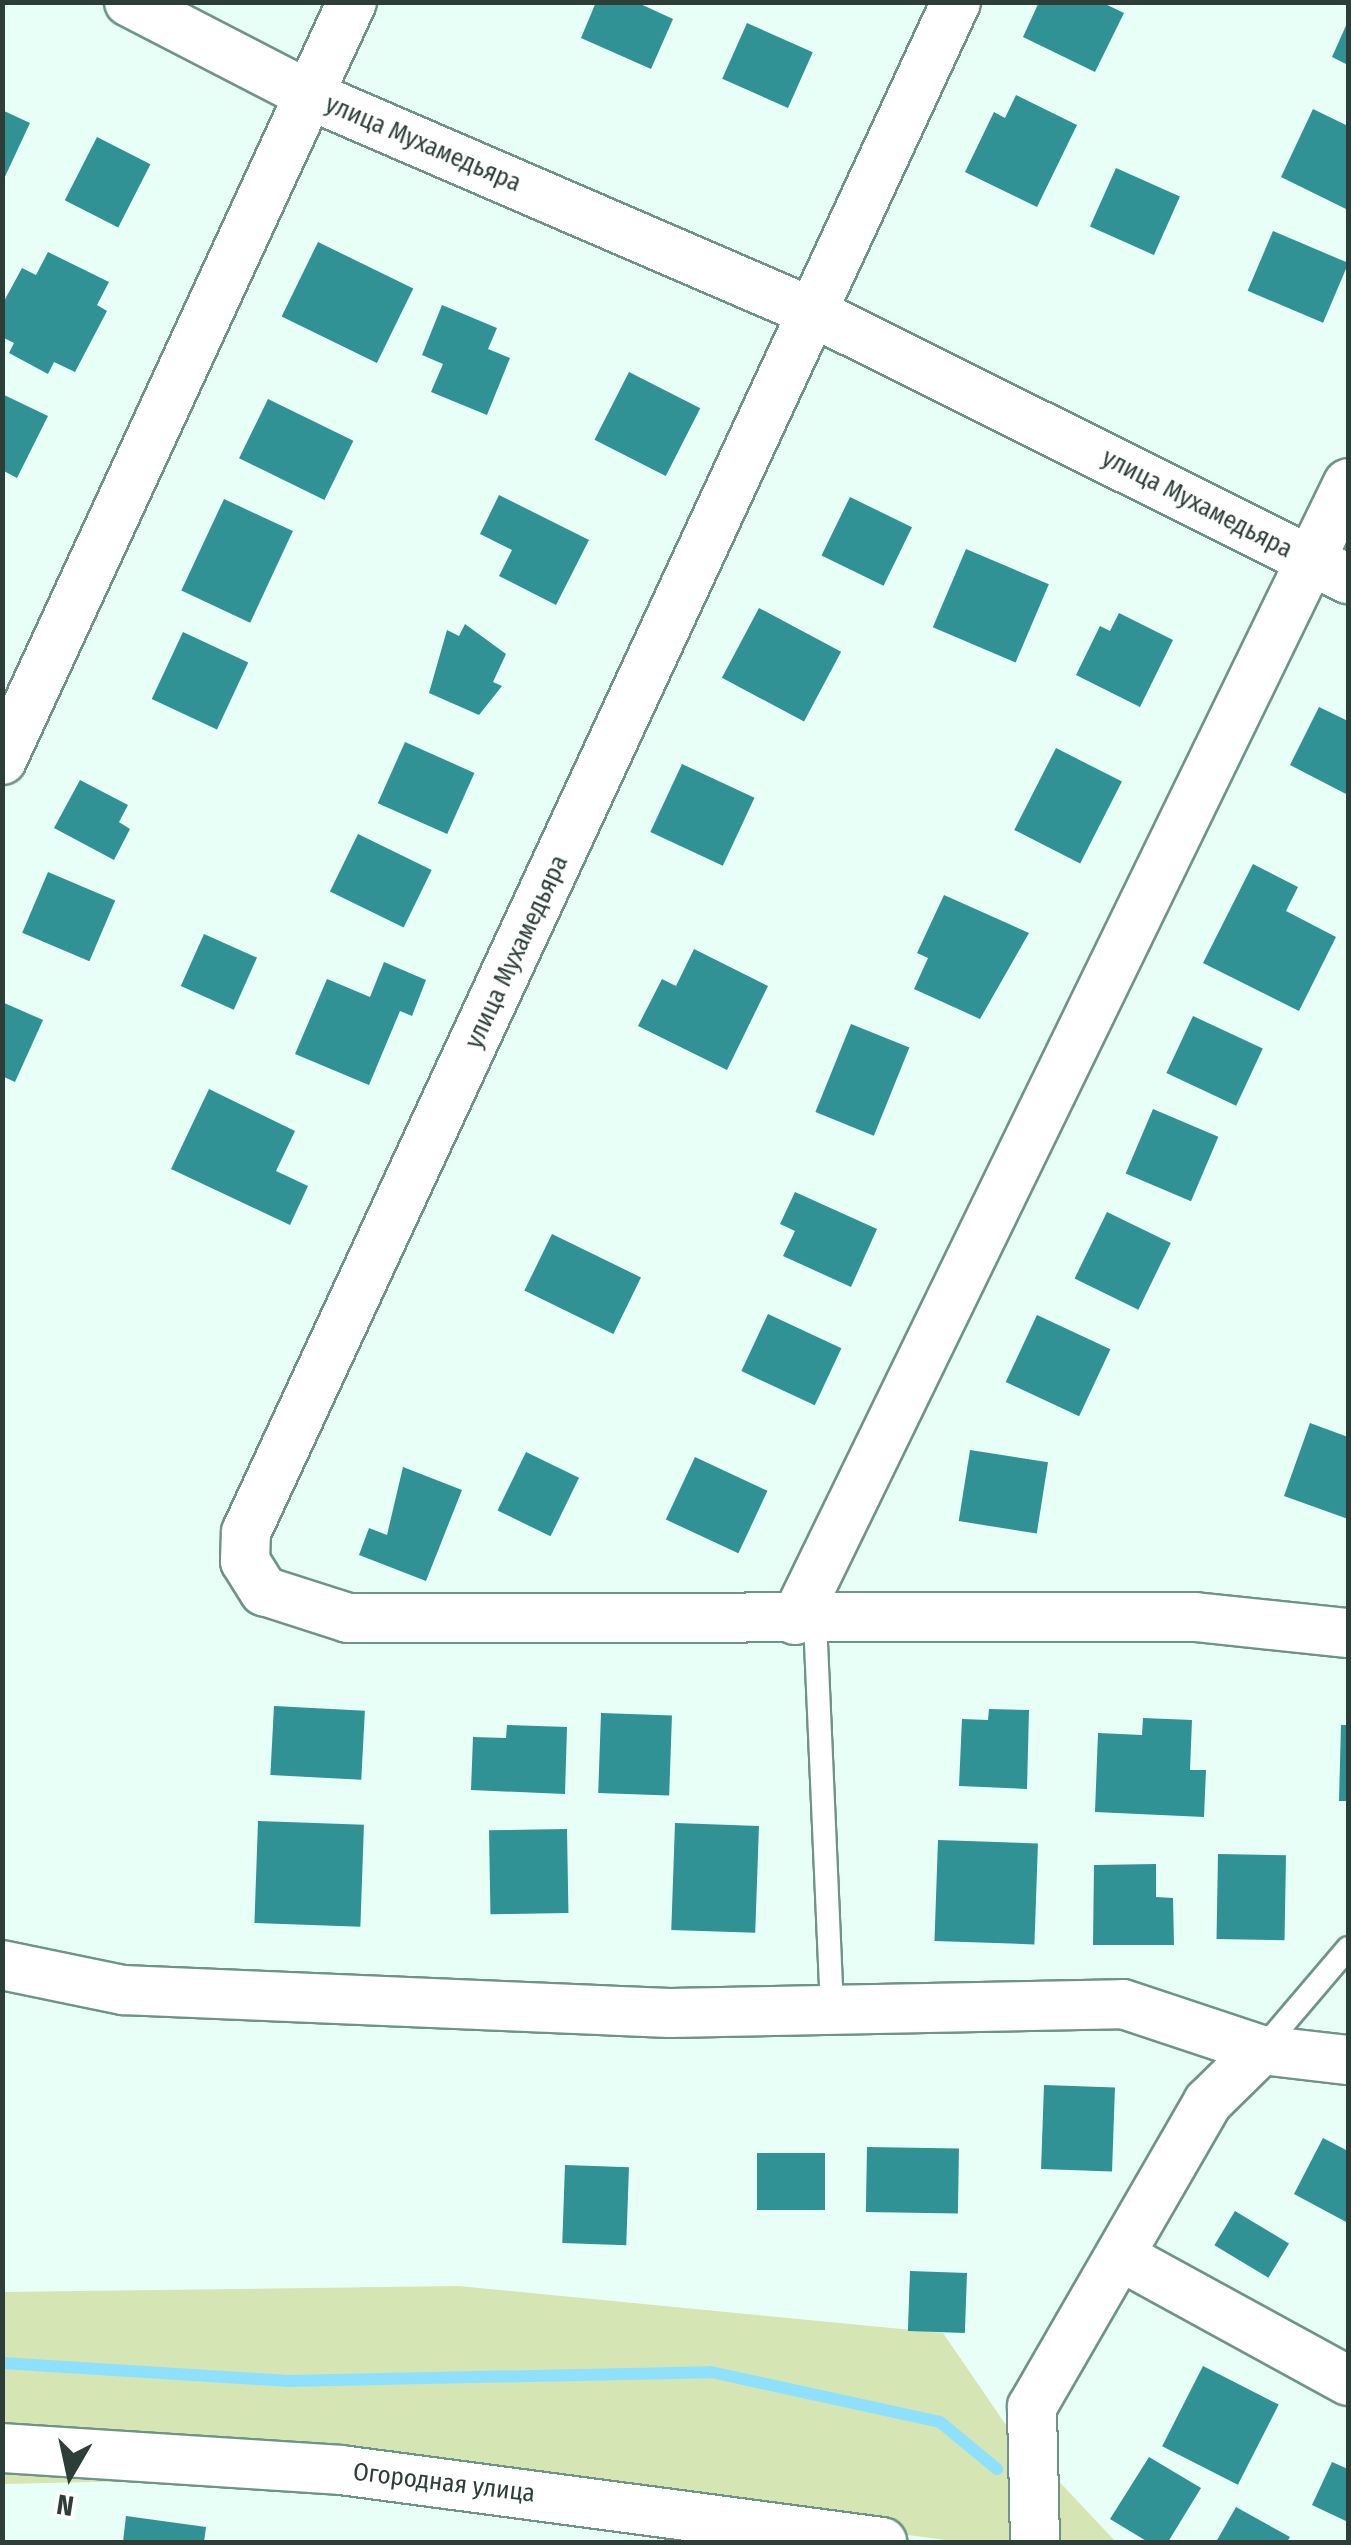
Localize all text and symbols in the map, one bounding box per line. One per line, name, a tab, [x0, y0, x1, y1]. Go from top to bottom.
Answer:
street label: улица Мухамедьяра	[321, 89, 525, 199]
street label: улица Мухамедьяра	[1097, 443, 1297, 565]
street label: улица Мухамедьяра	[459, 851, 575, 1053]
north arrow	[20, 2425, 120, 2525]
street label: Огородная улица	[351, 2457, 537, 2509]
text: N	[54, 2488, 76, 2523]

